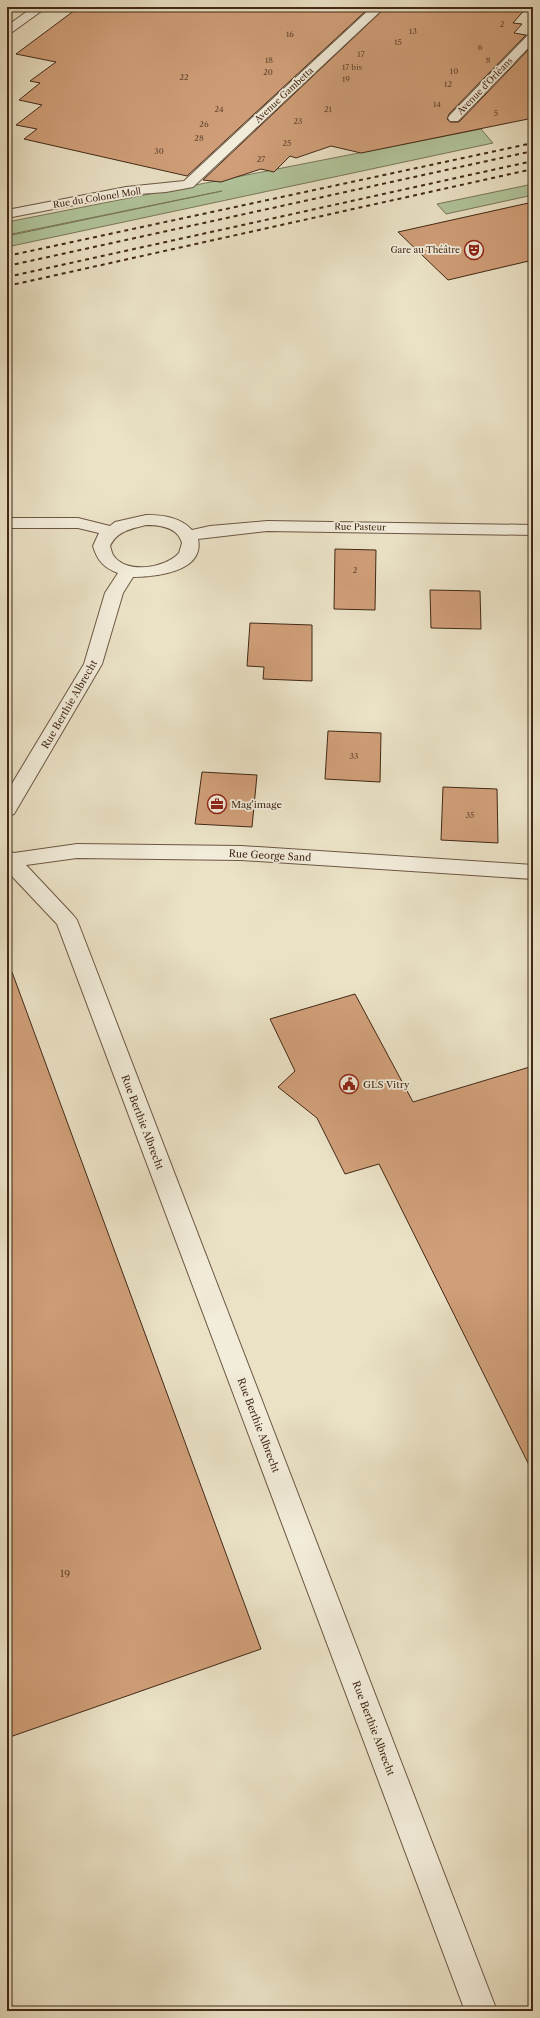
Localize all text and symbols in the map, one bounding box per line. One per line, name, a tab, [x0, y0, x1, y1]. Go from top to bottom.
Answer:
house number: 2	[500, 19, 505, 29]
house number: 13	[409, 26, 417, 36]
house number: 16	[286, 29, 294, 39]
house number: 15	[394, 37, 402, 47]
house number: 6	[478, 42, 483, 52]
house number: 17	[357, 49, 365, 59]
house number: 18	[265, 55, 273, 65]
street label: Avenue d'Orléans	[454, 55, 515, 117]
house number: 8	[486, 55, 491, 65]
house number: 17 bis	[342, 62, 363, 72]
street label: Avenue Gambetta	[251, 64, 316, 125]
house number: 10	[450, 66, 458, 76]
house number: 20	[263, 67, 273, 77]
house number: 22	[179, 72, 189, 82]
house number: 19	[342, 74, 350, 84]
house number: 12	[444, 79, 452, 89]
house number: 14	[433, 99, 441, 109]
house number: 24	[214, 104, 224, 114]
house number: 21	[324, 104, 333, 114]
house number: 5	[494, 108, 498, 118]
house number: 23	[293, 116, 303, 126]
house number: 26	[199, 119, 209, 129]
house number: 28	[194, 133, 204, 143]
house number: 25	[283, 138, 291, 148]
house number: 30	[154, 146, 164, 156]
house number: 27	[257, 154, 265, 164]
street label: Rue du Colonel Moll	[52, 185, 142, 210]
theatre icon: Gare au Théâtre	[463, 239, 485, 261]
place label: Gare au Théâtre	[390, 244, 460, 255]
street label: Rue Pasteur	[334, 521, 386, 532]
house number: 2	[353, 565, 358, 575]
street label: Rue Berthie Albrecht	[39, 657, 100, 751]
house number: 33	[350, 751, 358, 761]
office icon: Mag'image	[206, 793, 228, 815]
place label: Mag'image	[231, 798, 283, 811]
house number: 35	[466, 810, 474, 820]
street label: Rue George Sand	[228, 847, 312, 864]
street label: Rue Berthie Albrecht	[118, 1073, 167, 1172]
public building icon: GLS Vitry	[338, 1073, 360, 1095]
place label: GLS Vitry	[363, 1078, 410, 1091]
street label: Rue Berthie Albrecht	[234, 1376, 283, 1475]
house number: 19	[60, 1567, 70, 1580]
street label: Rue Berthie Albrecht	[349, 1679, 398, 1778]

